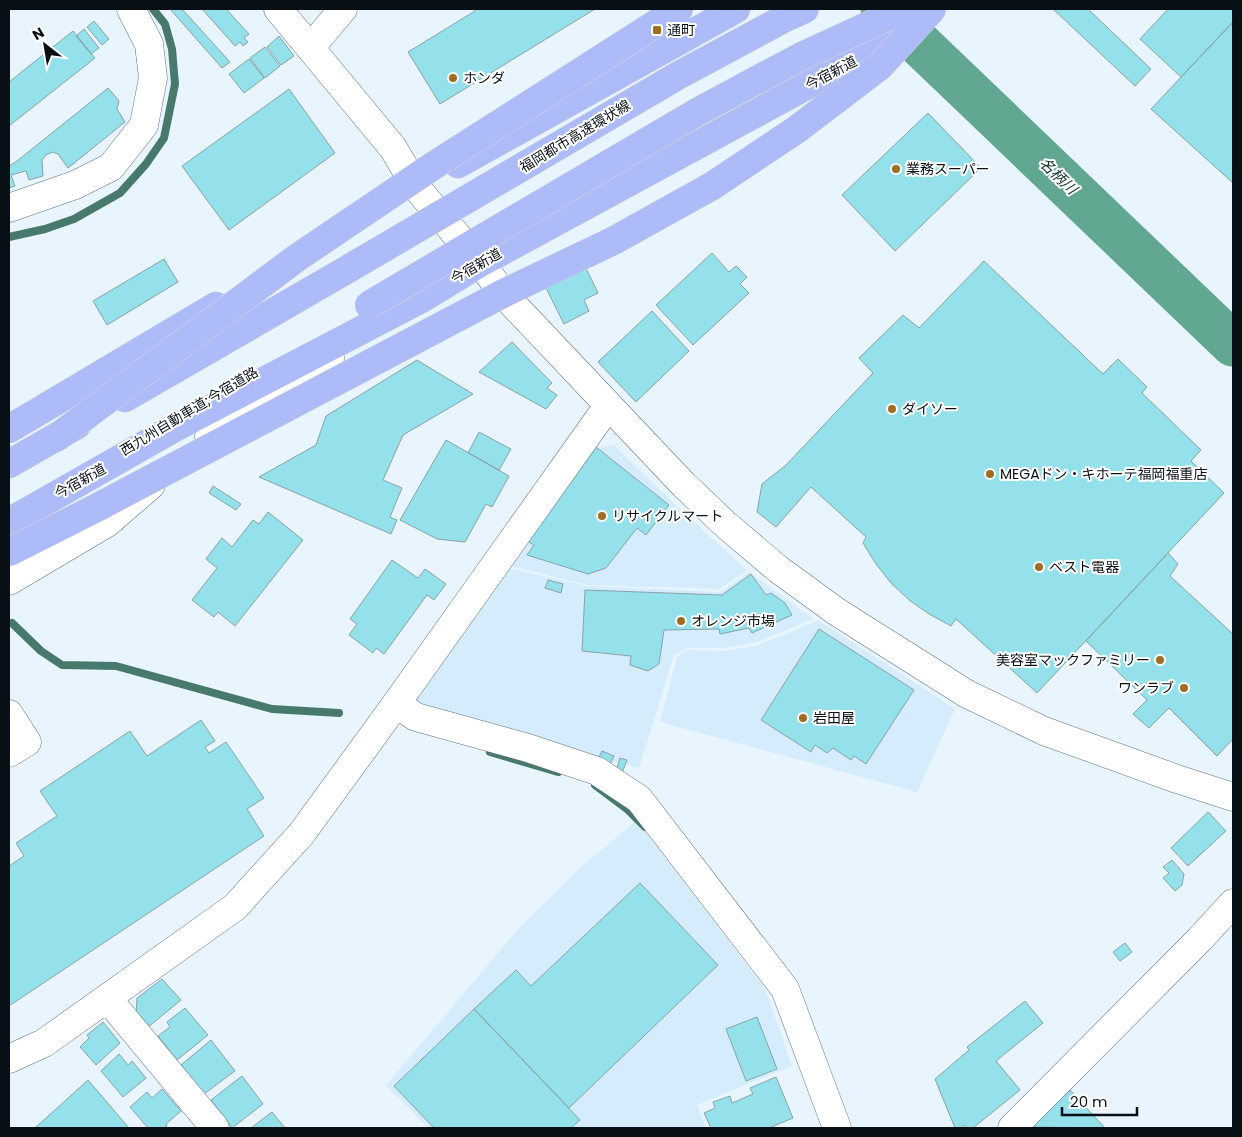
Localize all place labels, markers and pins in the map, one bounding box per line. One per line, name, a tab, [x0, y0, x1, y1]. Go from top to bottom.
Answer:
place label: 通町	[667, 20, 695, 40]
marker: 通町	[651, 24, 663, 36]
place label: ホンダ	[463, 68, 505, 88]
marker: ホンダ	[447, 72, 459, 84]
place label: 業務スーパー	[906, 159, 990, 179]
marker: 業務スーパー	[890, 163, 902, 175]
place label: ダイソー	[902, 399, 958, 419]
marker: ダイソー	[886, 403, 898, 415]
place label: MEGAドン・キホーテ福岡福重店	[1000, 464, 1208, 484]
marker: MEGAドン・キホーテ福岡福重店	[984, 468, 996, 480]
place label: リサイクルマート	[612, 506, 723, 526]
marker: リサイクルマート	[596, 510, 608, 522]
place label: ベスト電器	[1049, 557, 1119, 577]
marker: ベスト電器	[1033, 561, 1045, 573]
place label: オレンジ市場	[691, 611, 775, 631]
marker: オレンジ市場	[675, 615, 687, 627]
place label: 美容室マックファミリー	[996, 650, 1150, 670]
marker: 美容室マックファミリー	[1154, 654, 1166, 666]
place label: ワンラブ	[1118, 678, 1174, 698]
marker: ワンラブ	[1178, 682, 1190, 694]
place label: 岩田屋	[813, 708, 855, 728]
marker: 岩田屋	[797, 712, 809, 724]

